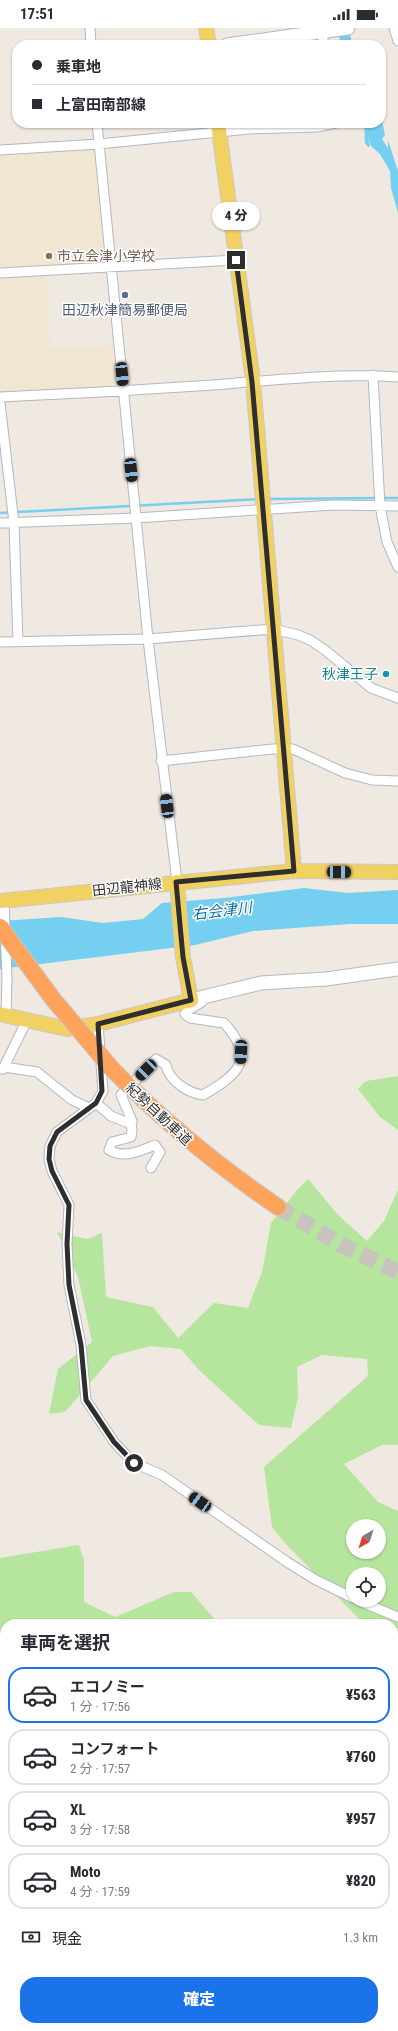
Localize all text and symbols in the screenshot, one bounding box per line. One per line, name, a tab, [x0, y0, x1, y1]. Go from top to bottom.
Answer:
text: 17:51	[20, 5, 54, 23]
text: 乗車地	[56, 58, 101, 76]
text: 上富田南部線	[56, 96, 146, 114]
callout: 4 分	[212, 202, 260, 230]
text: 4 分	[225, 208, 247, 223]
place label: 市立会津小学校	[57, 248, 155, 264]
marker: 市立会津小学校	[44, 251, 54, 261]
route end	[227, 251, 245, 269]
marker: 田辺秋津簡易郵便局	[120, 290, 130, 300]
place label: 田辺秋津簡易郵便局	[62, 302, 188, 318]
car	[115, 362, 129, 386]
car	[124, 457, 138, 483]
place label: 秋津王子	[322, 666, 378, 682]
marker: 秋津王子	[381, 669, 391, 679]
car	[160, 793, 174, 819]
car	[327, 866, 351, 878]
street label: 田辺龍神線	[91, 875, 163, 899]
water label: 右会津川	[191, 898, 255, 924]
car	[234, 1040, 248, 1064]
car	[133, 1057, 159, 1083]
street label: 紀勢自動車道	[123, 1080, 195, 1148]
route start	[125, 1454, 143, 1472]
car	[187, 1490, 213, 1514]
north arrow	[346, 1519, 386, 1559]
map controls	[346, 1519, 386, 1607]
button: locate	[346, 1567, 386, 1607]
text: 車両を選択	[20, 1632, 110, 1653]
icon: car	[22, 1677, 58, 1713]
text: エコノミー	[70, 1678, 145, 1696]
text: ¥563	[346, 1686, 376, 1704]
text: 1 分 · 17:56	[70, 1699, 130, 1714]
icon: car	[22, 1739, 58, 1775]
text: コンフォート	[70, 1740, 160, 1758]
text: ¥760	[346, 1748, 376, 1766]
text: 2 分 · 17:57	[70, 1761, 130, 1776]
icon: car	[22, 1801, 58, 1837]
text: XL	[70, 1801, 86, 1819]
text: ¥957	[346, 1810, 376, 1828]
text: 3 分 · 17:58	[70, 1822, 130, 1837]
icon: car	[22, 1863, 58, 1899]
text: Moto	[70, 1863, 101, 1881]
text: ¥820	[346, 1872, 376, 1890]
text: 4 分 · 17:59	[70, 1884, 130, 1899]
icon: cash	[20, 1926, 42, 1948]
text: 現金	[52, 1930, 82, 1948]
text: 1.3 km	[343, 1930, 378, 1945]
button: 確定	[20, 1977, 378, 2023]

